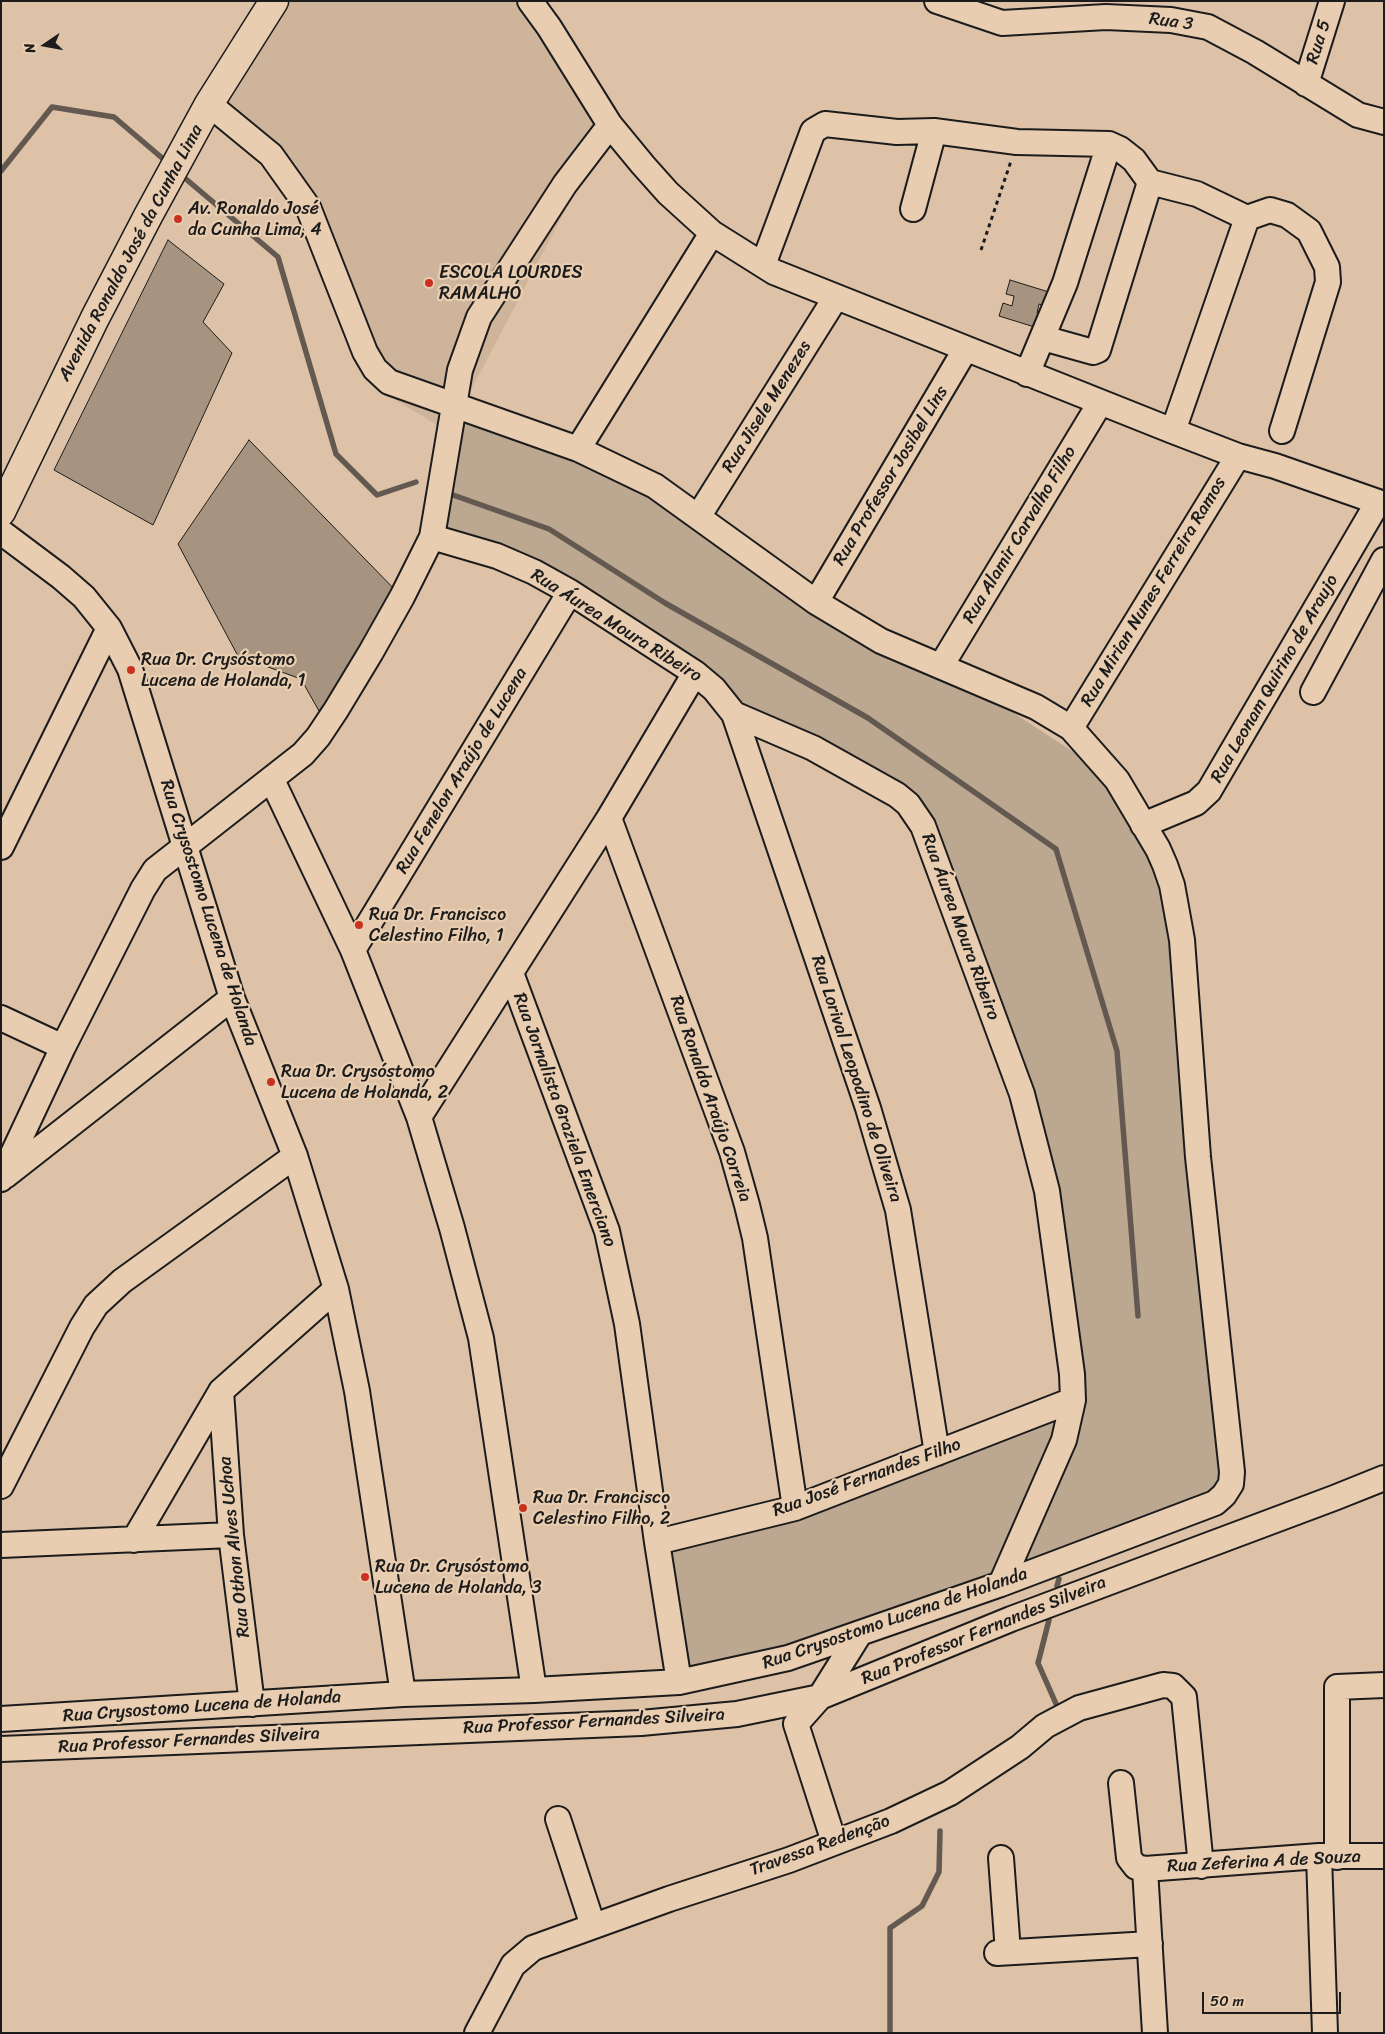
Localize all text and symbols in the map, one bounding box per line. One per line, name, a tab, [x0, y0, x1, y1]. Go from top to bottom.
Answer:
street label: Rua 3	[1148, 8, 1194, 36]
street label: Rua 5	[1302, 17, 1336, 67]
north arrow	[20, 20, 70, 70]
text: N	[17, 41, 43, 56]
street label: Avenida Ronaldo José da Cunha Lima	[54, 121, 208, 385]
place label: Av. Ronaldo José da Cunha Lima, 4	[188, 198, 322, 240]
marker: Av. Ronaldo José da Cunha Lima, 4	[172, 213, 184, 225]
place label: ESCOLA LOURDES RAMALHO	[439, 262, 583, 304]
marker: ESCOLA LOURDES RAMALHO	[423, 277, 435, 289]
street label: Rua Jisele Menezes	[718, 337, 816, 477]
street label: Rua Professor Josibel Lins	[829, 382, 953, 570]
street label: Rua Alamir Carvalho Filho	[959, 443, 1081, 627]
street label: Rua Mirian Nunes Ferreira Ramos	[1077, 473, 1231, 711]
street label: Rua Áurea Moura Ribeiro	[527, 565, 705, 687]
street label: Rua Leonam Quirino de Araujo	[1207, 571, 1343, 787]
place label: Rua Dr. Crysóstomo Lucena de Holanda, 1	[141, 649, 306, 692]
marker: Rua Dr. Crysóstomo Lucena de Holanda, 1	[125, 664, 137, 676]
street label: Rua Fenelon Araújo de Lucena	[392, 664, 532, 878]
street label: Rua Crysostomo Lucena de Holanda	[155, 777, 261, 1049]
street label: Rua Áurea Moura Ribeiro	[916, 831, 1004, 1023]
place label: Rua Dr. Francisco Celestino Filho, 1	[369, 904, 506, 946]
marker: Rua Dr. Francisco Celestino Filho, 1	[353, 919, 365, 931]
street label: Rua Lorival Leopodino de Oliveira	[806, 953, 906, 1205]
street label: Rua Jornalista Graziela Emerciano	[508, 990, 620, 1250]
street label: Rua Ronaldo Araújo Correia	[664, 993, 756, 1205]
place label: Rua Dr. Crysóstomo Lucena de Holanda, 2	[281, 1061, 448, 1104]
marker: Rua Dr. Crysóstomo Lucena de Holanda, 2	[265, 1076, 277, 1088]
street label: Rua José Fernandes Filho	[770, 1434, 964, 1522]
street label: Rua Othon Alves Uchoa	[215, 1455, 255, 1639]
place label: Rua Dr. Francisco Celestino Filho, 2	[533, 1487, 670, 1530]
marker: Rua Dr. Francisco Celestino Filho, 2	[517, 1502, 529, 1514]
place label: Rua Dr. Crysóstomo Lucena de Holanda, 3	[375, 1556, 542, 1598]
street label: Rua Crysostomo Lucena de Holanda	[760, 1563, 1030, 1675]
marker: Rua Dr. Crysóstomo Lucena de Holanda, 3	[359, 1571, 371, 1583]
street label: Rua Professor Fernandes Silveira	[859, 1572, 1109, 1690]
street label: Rua Crysostomo Lucena de Holanda	[62, 1687, 342, 1727]
street label: Rua Professor Fernandes Silveira	[463, 1704, 725, 1740]
street label: Rua Professor Fernandes Silveira	[58, 1723, 320, 1759]
street label: Travessa Redenção	[747, 1811, 893, 1881]
street label: Rua Zeferina A de Souza	[1167, 1846, 1361, 1878]
scale bar	[1205, 1982, 1344, 2014]
text: 50 m	[1210, 1988, 1244, 2014]

